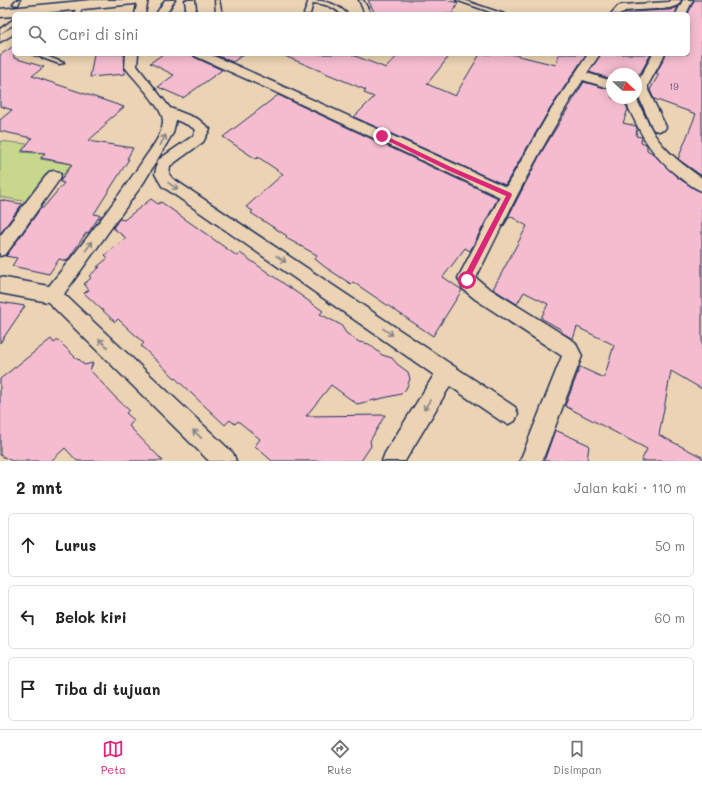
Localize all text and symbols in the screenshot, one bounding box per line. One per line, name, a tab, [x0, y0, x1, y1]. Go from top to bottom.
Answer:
search box	[12, 12, 690, 56]
icon: search	[26, 23, 48, 45]
text: Cari di sini	[58, 24, 139, 44]
north arrow	[606, 68, 642, 104]
house number: 19	[669, 81, 679, 92]
route end	[373, 127, 391, 145]
one-way arrow	[160, 134, 168, 146]
one-way arrow	[167, 182, 178, 190]
one-way arrow	[85, 241, 93, 252]
one-way arrow	[275, 255, 286, 263]
route start	[458, 271, 476, 289]
one-way arrow	[382, 328, 393, 336]
one-way arrow	[98, 339, 108, 348]
one-way arrow	[422, 399, 430, 411]
one-way arrow	[192, 429, 202, 439]
text: 2 mnt	[16, 476, 62, 498]
text: Jalan kaki · 110 m	[574, 479, 686, 496]
icon: ahead	[17, 534, 39, 556]
text: Lurus	[55, 535, 96, 555]
text: 50 m	[655, 537, 685, 554]
icon: left	[17, 606, 39, 628]
text: Belok kiri	[55, 607, 127, 627]
text: 60 m	[655, 609, 685, 626]
icon: arrive	[17, 678, 39, 700]
text: Tiba di tujuan	[55, 679, 160, 699]
tab: Peta	[101, 738, 126, 777]
tab: Rute	[327, 738, 352, 777]
tab: Disimpan	[553, 738, 601, 777]

